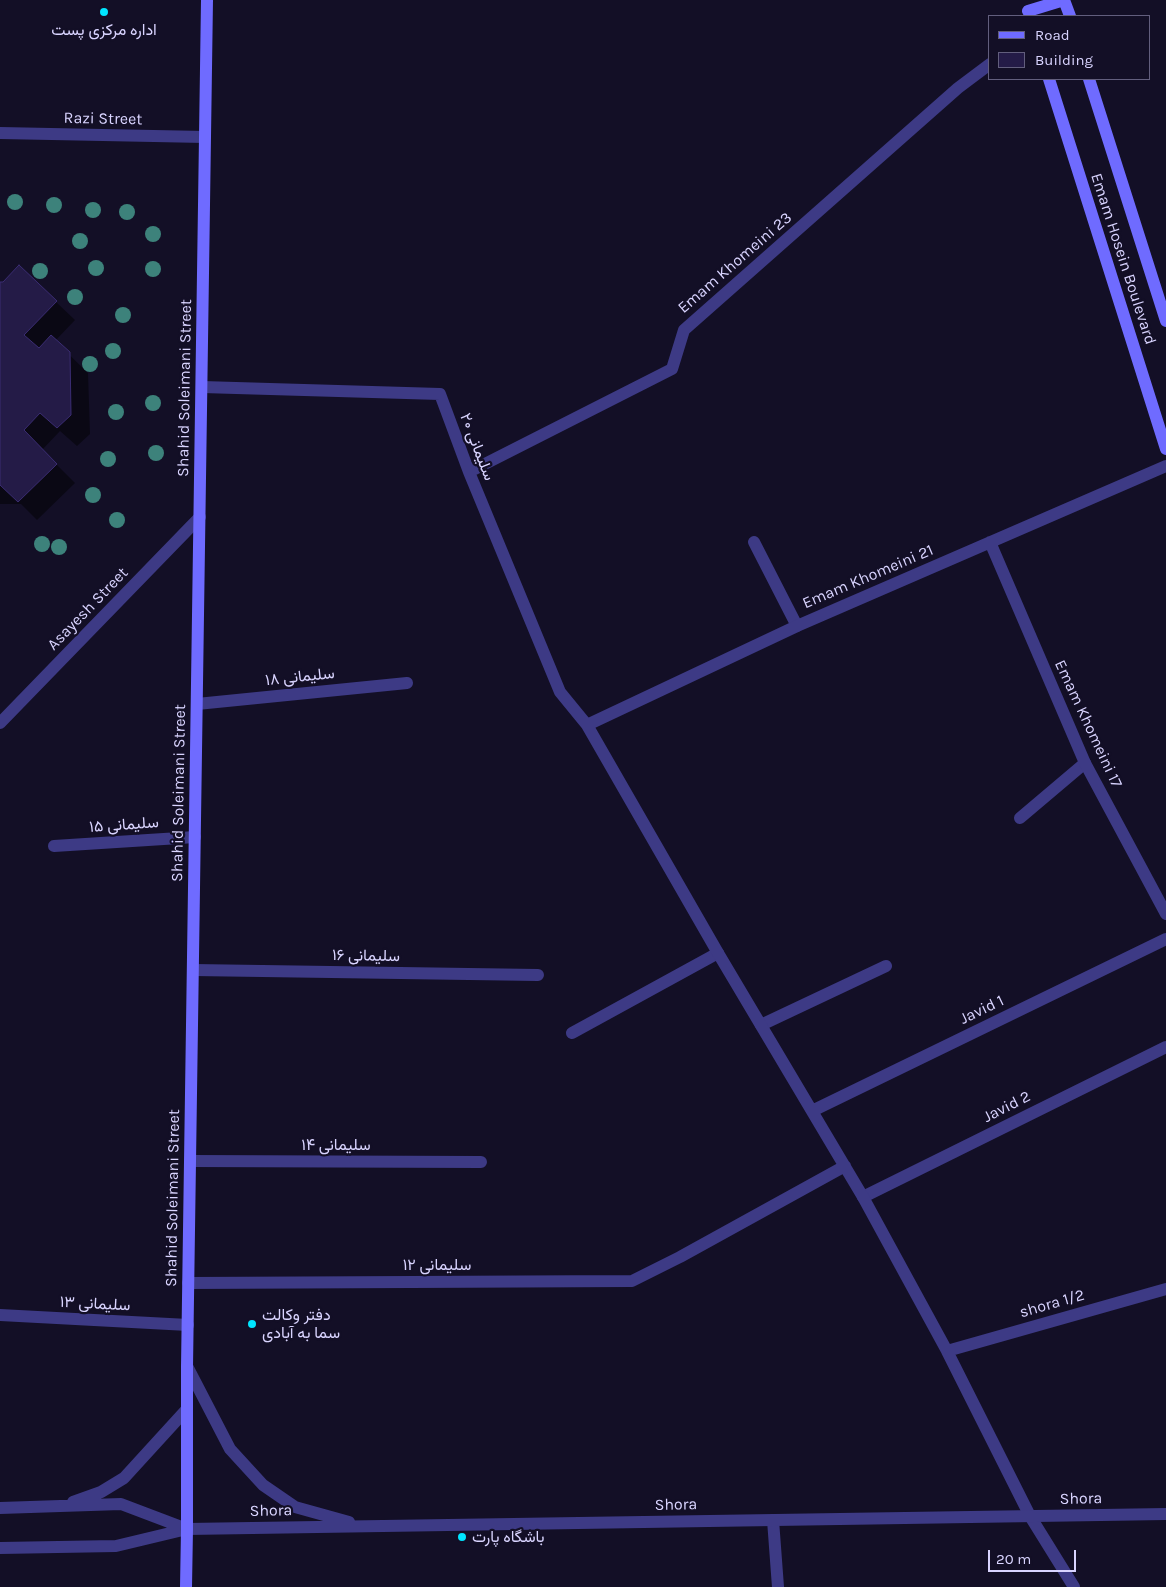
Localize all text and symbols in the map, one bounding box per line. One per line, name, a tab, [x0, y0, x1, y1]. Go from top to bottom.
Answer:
marker: اداره مرکزی پست	[98, 6, 110, 18]
legend	[988, 15, 1151, 80]
place label: اداره مرکزی پست	[51, 20, 157, 40]
text: Road	[1035, 26, 1070, 44]
text: Building	[1035, 51, 1093, 69]
street label: Razi Street	[63, 109, 143, 129]
street label: Emam Hosein Boulevard	[1086, 171, 1160, 347]
street label: Emam Khomeini 23	[674, 208, 796, 318]
street label: Shahid Soleimani Street	[174, 299, 196, 477]
street label: سلیمانی ۲۰	[455, 411, 499, 483]
street label: Emam Khomeini 21	[800, 541, 936, 613]
street label: Asayesh Street	[44, 564, 132, 654]
street label: Emam Khomeini 17	[1050, 657, 1126, 791]
street label: سلیمانی ۱۸	[264, 664, 336, 690]
street label: Shahid Soleimani Street	[168, 704, 190, 882]
street label: سلیمانی ۱۵	[89, 813, 159, 837]
street label: سلیمانی ۱۶	[332, 946, 400, 966]
street label: Javid 1	[957, 991, 1007, 1029]
street label: Javid 2	[980, 1087, 1034, 1127]
street label: Shahid Soleimani Street	[162, 1109, 184, 1287]
street label: سلیمانی ۱۴	[301, 1135, 371, 1155]
street label: سلیمانی ۱۲	[403, 1255, 471, 1275]
street label: shora 1/2	[1017, 1286, 1087, 1322]
street label: سلیمانی ۱۳	[59, 1293, 131, 1315]
place label: دفتر وکالت سما به آبادی	[262, 1305, 340, 1343]
marker: دفتر وکالت سما به آبادی	[246, 1318, 258, 1330]
street label: Shora	[1060, 1489, 1102, 1509]
street label: Shora	[655, 1495, 697, 1515]
street label: Shora	[250, 1501, 292, 1521]
place label: باشگاه پارت	[472, 1527, 545, 1547]
marker: باشگاه پارت	[456, 1531, 468, 1543]
scale bar	[991, 1540, 1078, 1572]
text: 20 m	[996, 1550, 1031, 1568]

